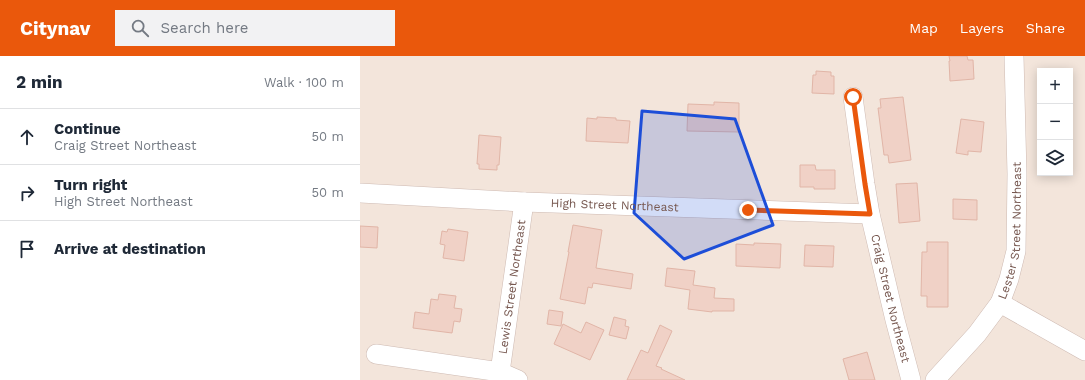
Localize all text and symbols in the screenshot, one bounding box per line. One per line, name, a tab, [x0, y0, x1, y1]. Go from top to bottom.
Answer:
search box	[115, 10, 395, 46]
text: Citynav	[20, 17, 91, 40]
icon: search	[129, 17, 151, 39]
text: Search here	[161, 19, 248, 37]
text: Map	[909, 20, 938, 36]
text: Layers	[960, 20, 1004, 36]
text: Share	[1026, 20, 1065, 36]
map controls	[1037, 68, 1073, 176]
button: +	[1037, 68, 1073, 104]
text: 2 min	[16, 72, 62, 92]
text: Walk · 100 m	[264, 75, 344, 90]
route start	[844, 88, 862, 106]
button: −	[1037, 104, 1073, 140]
text: Continue	[54, 120, 121, 138]
icon: ahead	[16, 126, 38, 148]
text: 50 m	[312, 129, 344, 144]
text: Craig Street Northeast	[54, 138, 197, 153]
button: layers	[1037, 140, 1073, 176]
street label: Lester Street Northeast	[995, 162, 1024, 301]
text: Turn right	[54, 176, 127, 194]
icon: right	[16, 182, 38, 204]
text: 50 m	[312, 185, 344, 200]
text: High Street Northeast	[54, 194, 193, 209]
street label: High Street Northeast	[550, 196, 679, 214]
route end	[739, 201, 757, 219]
street label: Lewis Street Northeast	[496, 219, 528, 355]
street label: Craig Street Northeast	[868, 233, 913, 364]
icon: arrive	[16, 238, 38, 260]
text: Arrive at destination	[54, 240, 206, 258]

